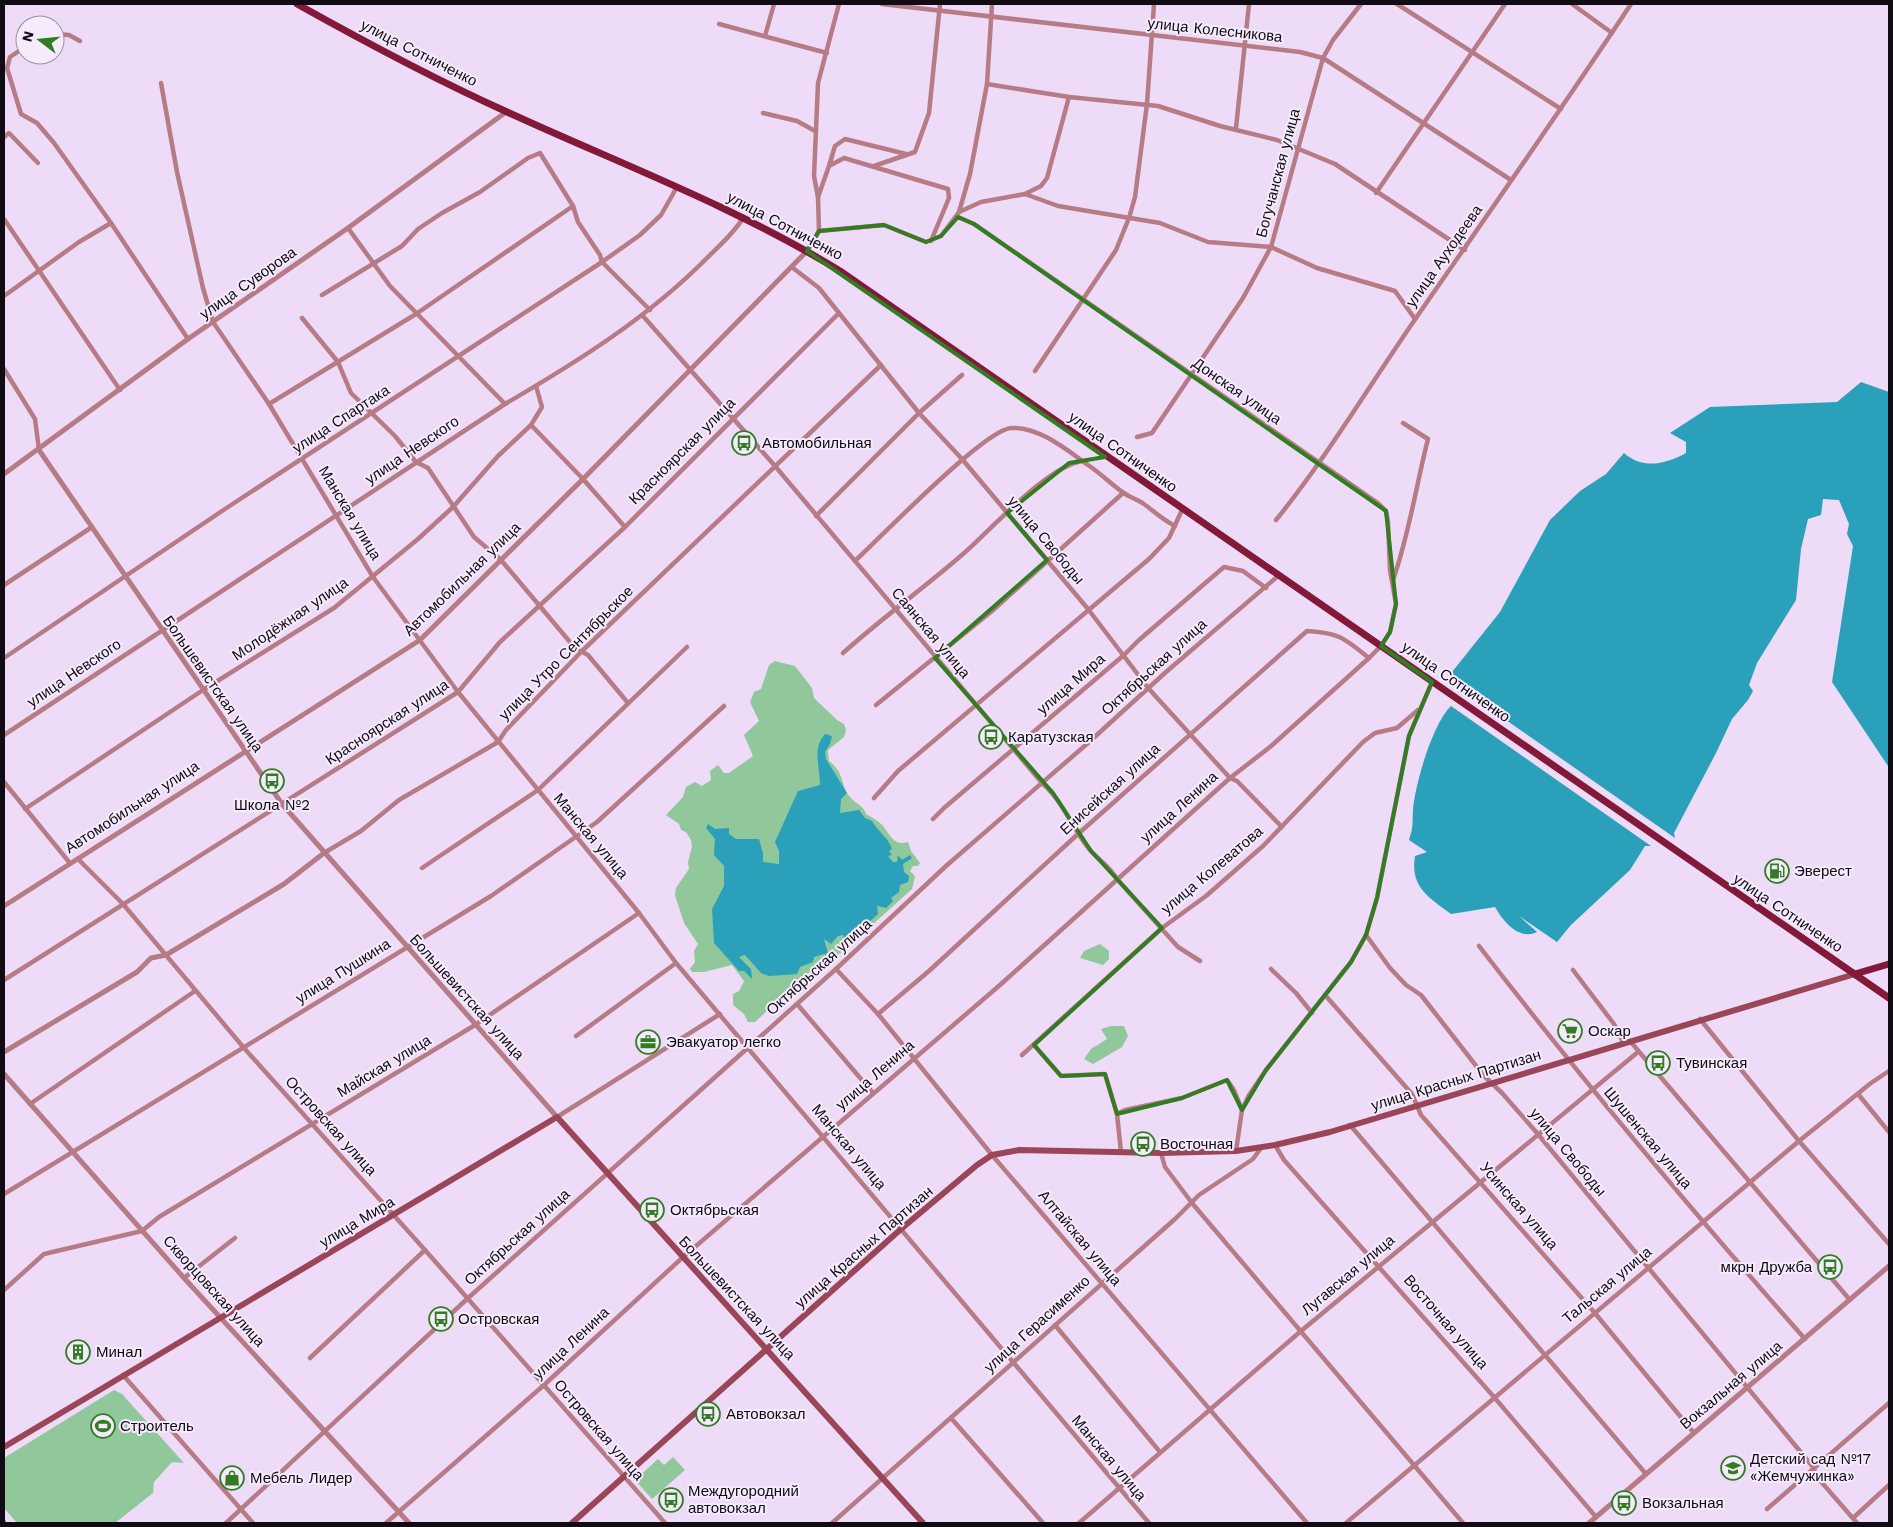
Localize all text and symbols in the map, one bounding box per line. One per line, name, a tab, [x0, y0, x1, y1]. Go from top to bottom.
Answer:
street label: улица Колесникова	[1147, 14, 1284, 46]
north arrow	[15, 15, 65, 65]
street label: улица Сотниченко	[358, 16, 480, 90]
text: N	[18, 29, 37, 44]
street label: Богучанская улица	[1252, 106, 1304, 239]
street label: улица Сотниченко	[724, 188, 846, 264]
street label: улица Ауходеева	[1402, 201, 1486, 311]
street label: улица Суворова	[196, 243, 300, 323]
street label: Донская улица	[1189, 354, 1285, 429]
street label: улица Спартака	[289, 381, 393, 457]
street label: Красноярская улица	[625, 394, 739, 508]
street label: улица Сотниченко	[1065, 408, 1181, 496]
street label: улица Невского	[362, 412, 462, 488]
bus stop icon: Автомобильная	[731, 430, 757, 456]
place label: Автомобильная	[762, 434, 872, 452]
street label: Манская улица	[315, 463, 385, 564]
street label: улица Свободы	[1004, 492, 1088, 588]
street label: Автомобильная улица	[400, 518, 525, 640]
street label: Молодёжная улица	[229, 573, 352, 664]
street label: улица Утро Сентябрьское	[495, 582, 637, 724]
street label: Саянская улица	[888, 584, 975, 683]
street label: Большевистская улица	[159, 612, 267, 756]
street label: Октябрьская улица	[1098, 615, 1211, 719]
street label: улица Невского	[24, 635, 124, 711]
street label: улица Сотниченко	[1398, 638, 1514, 726]
street label: улица Мира	[1033, 649, 1109, 718]
street label: Красноярская улица	[322, 675, 453, 769]
bus stop icon: Каратузская	[978, 724, 1004, 750]
place label: Каратузская	[1008, 728, 1094, 746]
street label: Енисейская улица	[1056, 739, 1164, 839]
street label: Автомобильная улица	[62, 757, 203, 857]
street label: улица Ленина	[1137, 767, 1222, 846]
bus stop icon: Школа №2	[259, 768, 285, 794]
street label: Манская улица	[550, 789, 633, 883]
place label: Школа №2	[234, 796, 310, 814]
street label: улица Колеватова	[1157, 822, 1267, 918]
fuel station icon: Эверест	[1764, 858, 1790, 884]
place label: Эверест	[1794, 862, 1852, 880]
street label: улица Сотниченко	[1730, 870, 1846, 956]
street label: Октябрьская улица	[763, 915, 876, 1019]
street label: Большевистская улица	[406, 931, 529, 1064]
street label: улица Пушкина	[292, 934, 394, 1007]
supermarket icon: Оскар	[1557, 1018, 1583, 1044]
place label: Оскар	[1588, 1022, 1631, 1040]
office icon: Эвакуатор легко	[635, 1029, 661, 1055]
street label: Майская улица	[334, 1030, 435, 1101]
place label: Эвакуатор легко	[666, 1033, 781, 1051]
street label: улица Ленина	[832, 1036, 918, 1114]
street label: улица Красных Партизан	[1369, 1046, 1543, 1114]
bus stop icon: Тувинская	[1645, 1050, 1671, 1076]
place label: Тувинская	[1676, 1054, 1747, 1072]
street label: Островская улица	[282, 1073, 381, 1180]
street label: Шушенская улица	[1600, 1084, 1696, 1193]
street label: Манская улица	[808, 1100, 891, 1194]
street label: улица Свободы	[1526, 1104, 1610, 1200]
bus stop icon: Восточная	[1130, 1131, 1156, 1157]
place label: Восточная	[1160, 1135, 1233, 1153]
street label: Усинская улица	[1476, 1159, 1562, 1254]
street label: улица Красных Партизан	[791, 1182, 937, 1312]
street label: Октябрьская улица	[461, 1185, 574, 1289]
street label: Алтайская улица	[1035, 1186, 1126, 1290]
street label: улица Мира	[316, 1192, 398, 1251]
bus stop icon: Октябрьская	[639, 1197, 665, 1223]
place label: Октябрьская	[670, 1201, 759, 1219]
street label: Лугавская улица	[1298, 1230, 1399, 1319]
street label: Скворцовская улица	[159, 1232, 269, 1351]
street label: Большевистская улица	[675, 1232, 799, 1364]
street label: Тальская улица	[1559, 1242, 1656, 1327]
bus stop icon: мкрн Дружба	[1817, 1254, 1843, 1280]
place label: мкрн Дружба	[1721, 1258, 1813, 1276]
street label: Восточная улица	[1400, 1271, 1492, 1373]
street label: улица Герасименко	[980, 1272, 1094, 1376]
street label: улица Ленина	[529, 1303, 613, 1383]
bus stop icon: Островская	[428, 1306, 454, 1332]
place label: Островская	[458, 1310, 539, 1328]
street label: Вокзальная улица	[1676, 1337, 1786, 1433]
building icon: Минал	[65, 1339, 91, 1365]
place label: Минал	[96, 1343, 142, 1361]
street label: Островская улица	[550, 1376, 648, 1485]
bus stop icon: Автовокзал	[695, 1401, 721, 1427]
place label: Автовокзал	[726, 1405, 806, 1423]
street label: Манская улица	[1068, 1411, 1151, 1505]
sports icon: Строитель	[90, 1413, 116, 1439]
place label: Строитель	[120, 1417, 194, 1435]
place label: Детский сад №17 «Жемчужинка»	[1750, 1450, 1871, 1485]
school or university icon: Детский сад №17 «Жемчужинка»	[1720, 1455, 1746, 1481]
shop icon: Мебель Лидер	[219, 1465, 245, 1491]
place label: Мебель Лидер	[250, 1469, 352, 1487]
place label: Междугородний автовокзал	[688, 1482, 799, 1517]
bus stop icon: Междугородний автовокзал	[658, 1487, 684, 1513]
bus stop icon: Вокзальная	[1611, 1490, 1637, 1516]
place label: Вокзальная	[1642, 1494, 1724, 1512]

